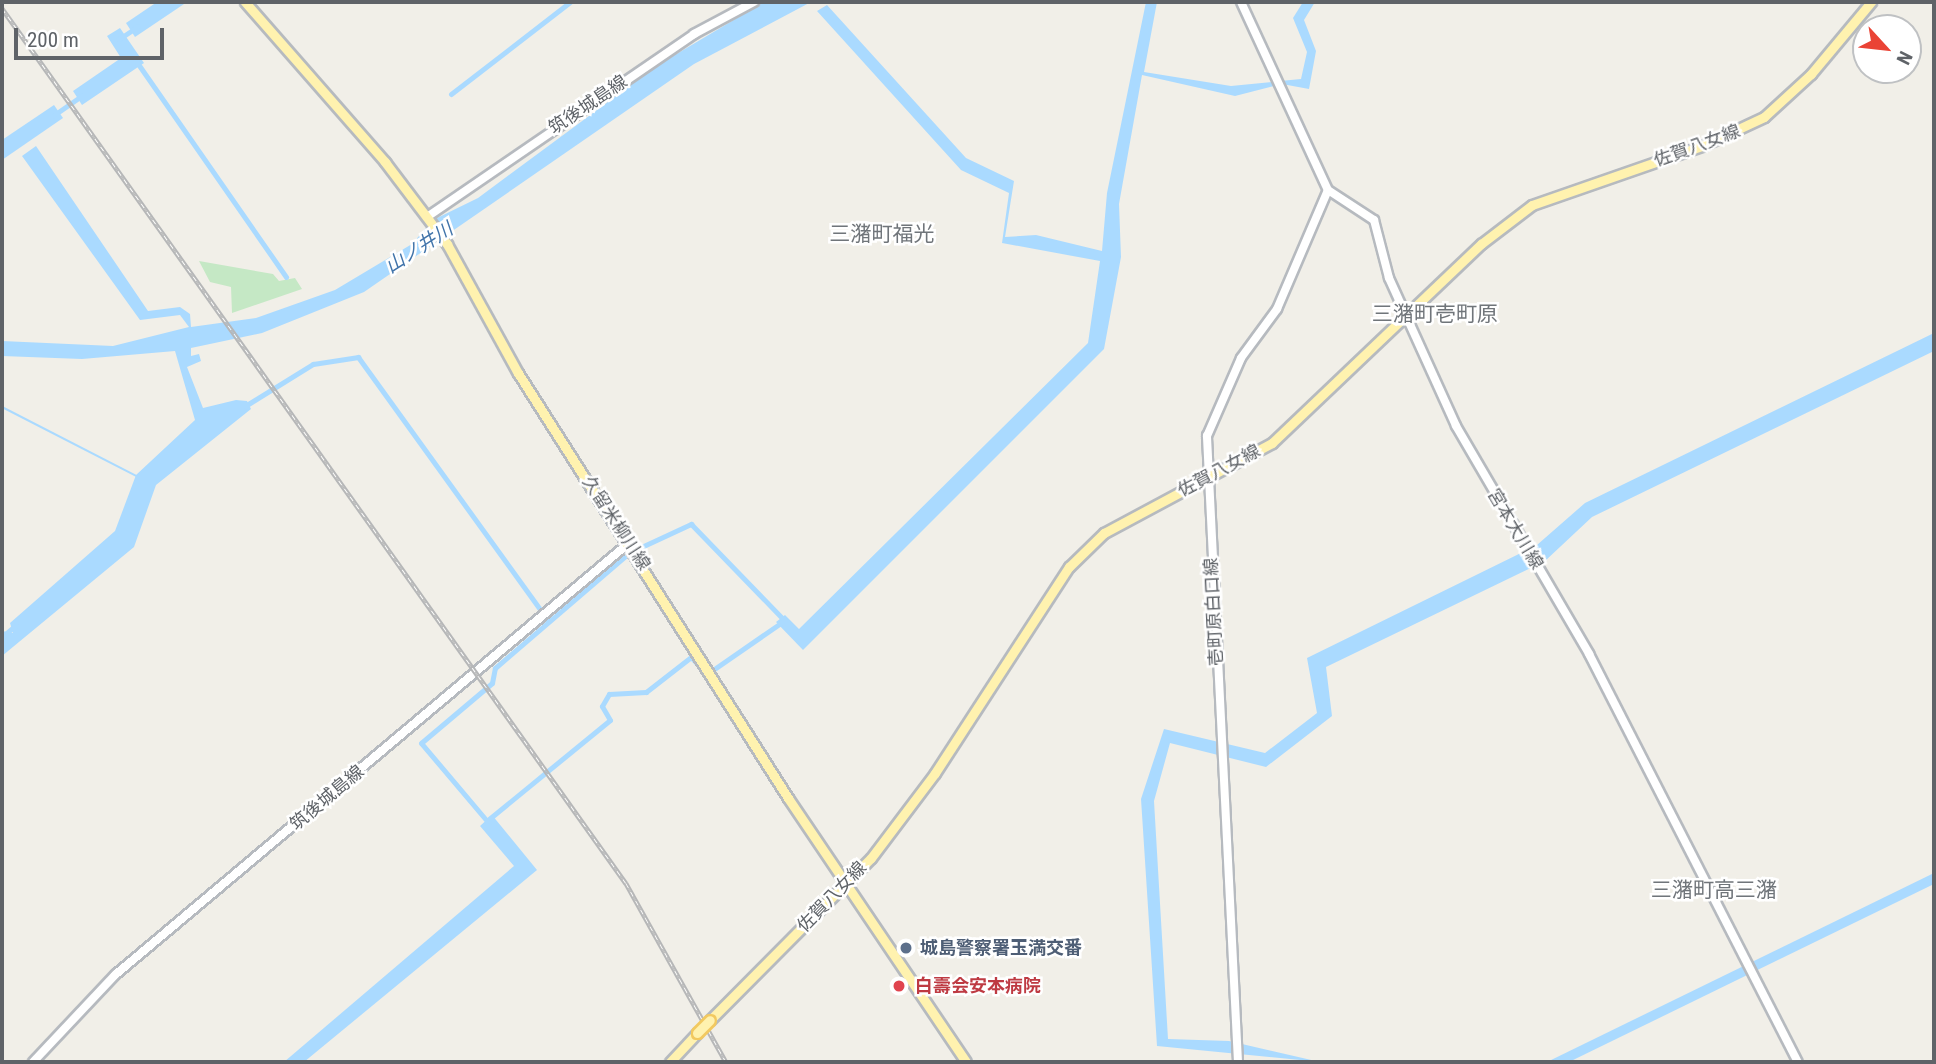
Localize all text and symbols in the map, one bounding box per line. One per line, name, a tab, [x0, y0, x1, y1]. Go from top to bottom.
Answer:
scale bar	[18, 14, 168, 58]
north arrow	[1852, 14, 1922, 84]
text: 200 m	[27, 28, 79, 52]
text: N	[1891, 47, 1917, 68]
street label: 筑後城島線	[545, 71, 631, 139]
street label: 佐賀八女線	[1651, 120, 1743, 172]
water label: 山ノ井川	[381, 218, 457, 278]
district label: 三潴町福光	[830, 221, 934, 247]
district label: 三潴町壱町原	[1372, 301, 1498, 327]
street label: 佐賀八女線	[1174, 440, 1264, 502]
street label: 久留米柳川線	[578, 472, 654, 574]
street label: 宮本大川線	[1483, 485, 1547, 573]
street label: 壱町原白口線	[1200, 558, 1228, 666]
street label: 筑後城島線	[286, 761, 368, 835]
street label: 佐賀八女線	[793, 857, 871, 937]
district label: 三潴町高三潴	[1651, 877, 1777, 903]
place label: 城島警察署玉満交番	[920, 937, 1082, 959]
marker: 城島警察署玉満交番	[898, 940, 914, 956]
place label: 白壽会安本病院	[915, 975, 1041, 997]
marker: 白壽会安本病院	[889, 976, 909, 996]

